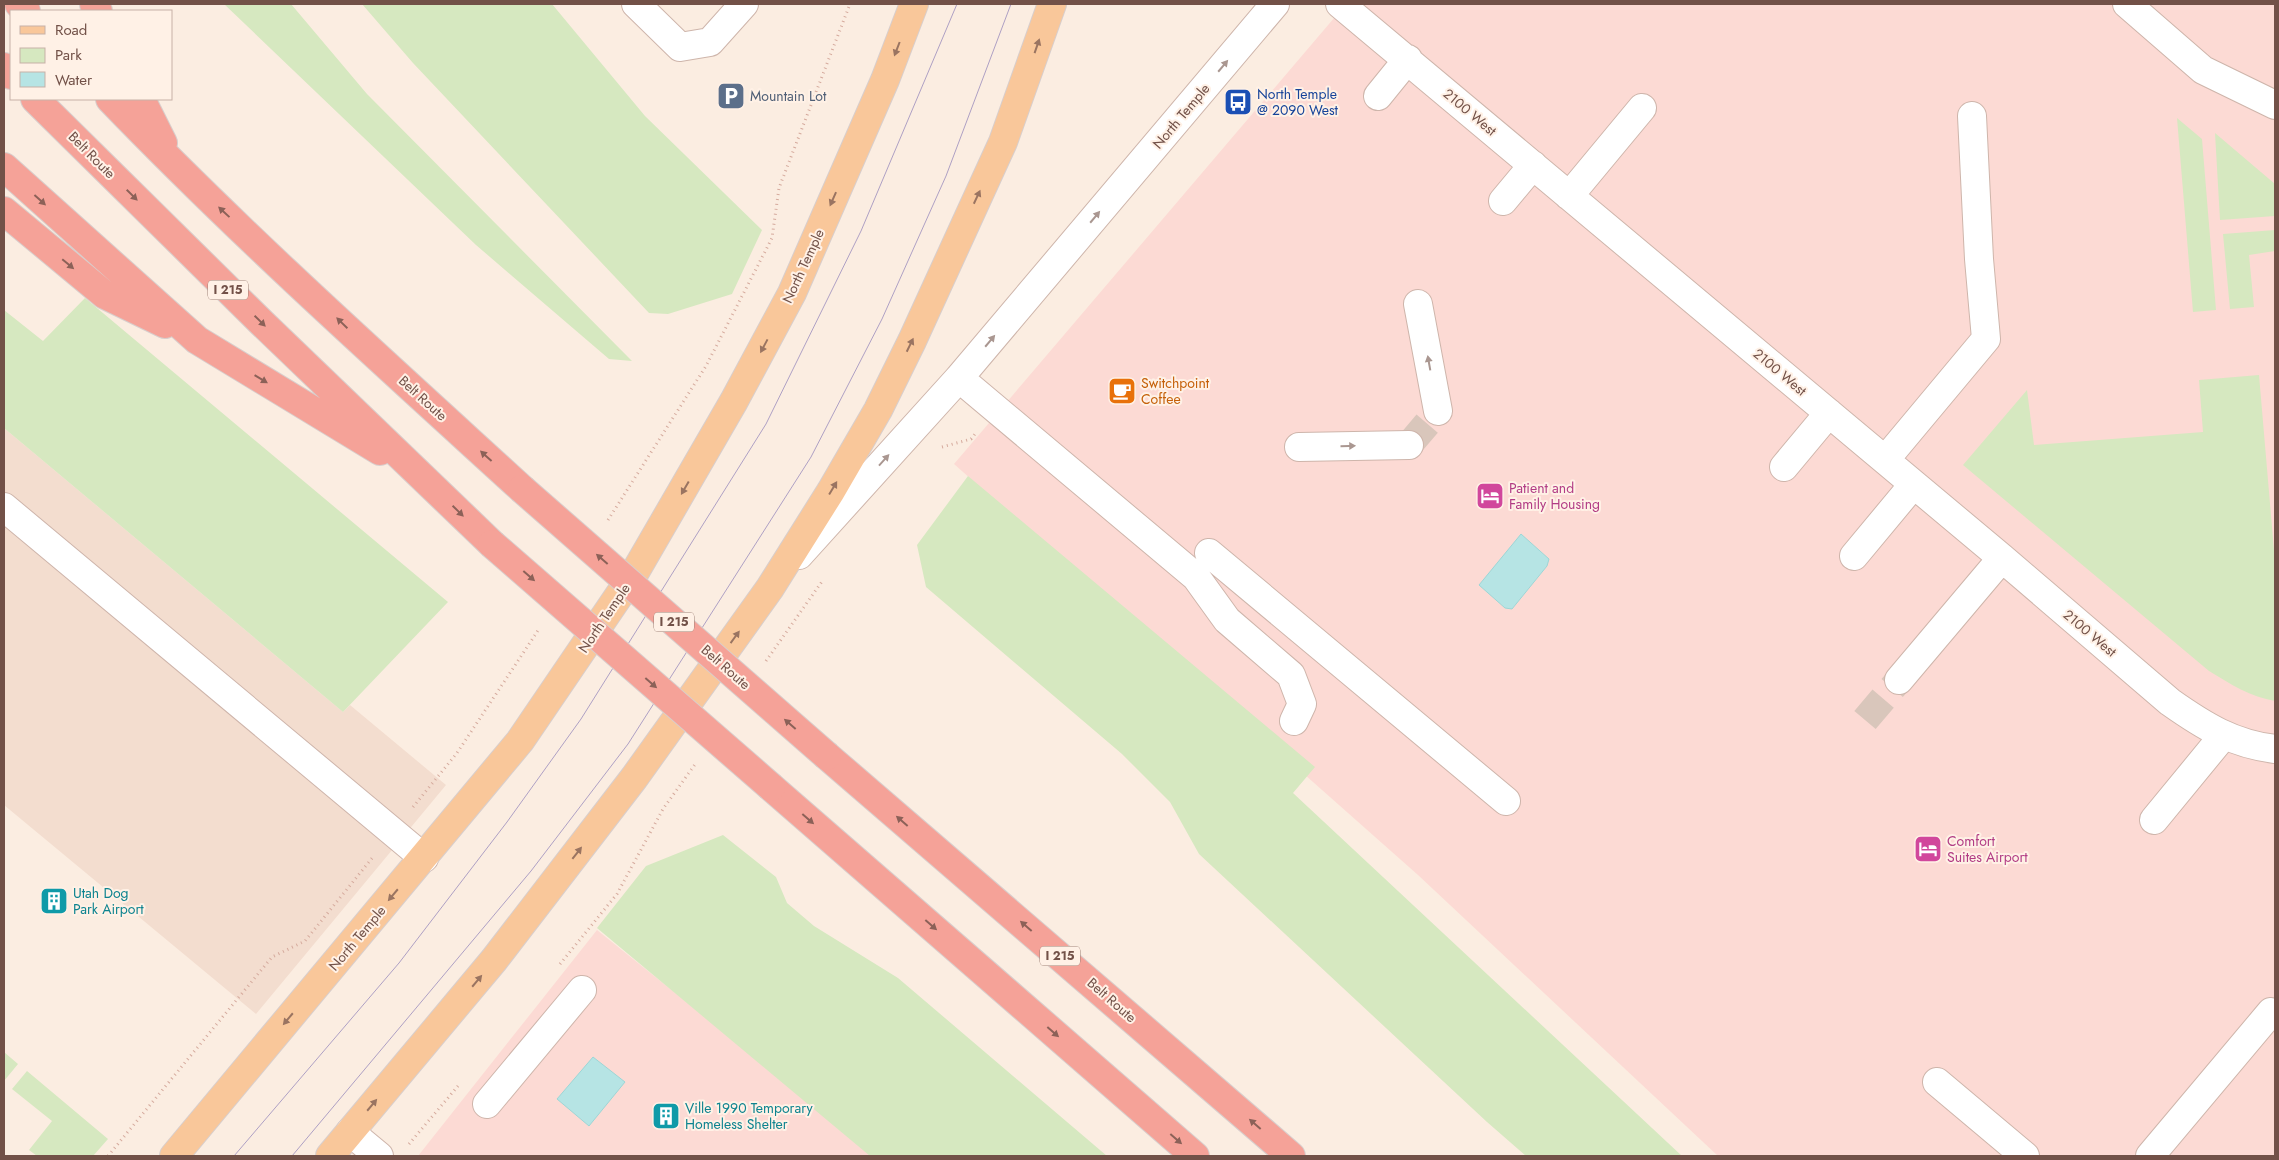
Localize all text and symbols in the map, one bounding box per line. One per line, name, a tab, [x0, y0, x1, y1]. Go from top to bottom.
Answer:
legend	[10, 10, 172, 100]
text: Road	[55, 19, 87, 41]
one-way arrow	[1034, 38, 1041, 53]
one-way arrow	[893, 42, 900, 57]
text: Park	[55, 44, 82, 66]
one-way arrow	[1217, 60, 1229, 72]
text: Water	[55, 69, 93, 91]
street label: North Temple	[1148, 79, 1214, 153]
parking icon: Mountain Lot	[716, 81, 746, 111]
place label: North Temple @ 2090 West	[1257, 84, 1339, 120]
street label: 2100 West	[1439, 84, 1502, 141]
place label: Mountain Lot	[750, 86, 827, 106]
bus stop icon: North Temple @ 2090 West	[1223, 87, 1253, 117]
street label: Belt Route	[64, 127, 120, 183]
one-way arrow	[126, 188, 138, 200]
one-way arrow	[974, 190, 982, 204]
one-way arrow	[829, 192, 837, 206]
one-way arrow	[33, 194, 45, 206]
one-way arrow	[217, 206, 230, 217]
one-way arrow	[1090, 210, 1101, 223]
street label: North Temple	[777, 226, 829, 306]
one-way arrow	[62, 258, 74, 269]
road number: I 215	[208, 280, 248, 300]
one-way arrow	[254, 315, 266, 327]
one-way arrow	[336, 317, 348, 329]
one-way arrow	[985, 334, 996, 347]
one-way arrow	[760, 338, 768, 353]
one-way arrow	[906, 338, 914, 352]
street label: 2100 West	[1749, 344, 1812, 401]
one-way arrow	[1425, 356, 1433, 371]
street label: Belt Route	[394, 371, 452, 425]
place label: Switchpoint Coffee	[1141, 373, 1210, 409]
one-way arrow	[254, 374, 267, 383]
cafe icon: Switchpoint Coffee	[1107, 376, 1137, 406]
one-way arrow	[1340, 442, 1356, 450]
one-way arrow	[480, 450, 492, 462]
one-way arrow	[878, 455, 890, 467]
place label: Patient and Family Housing	[1509, 478, 1600, 514]
one-way arrow	[681, 481, 690, 495]
one-way arrow	[828, 481, 837, 494]
hotel icon: Patient and Family Housing	[1475, 481, 1505, 511]
one-way arrow	[452, 505, 464, 517]
one-way arrow	[597, 553, 609, 565]
one-way arrow	[522, 570, 534, 582]
street label: North Temple	[573, 579, 635, 657]
street label: 2100 West	[2059, 605, 2122, 662]
road number: I 215	[654, 612, 694, 632]
one-way arrow	[730, 630, 740, 644]
street label: Belt Route	[697, 640, 755, 694]
one-way arrow	[645, 677, 657, 689]
one-way arrow	[785, 718, 797, 730]
one-way arrow	[801, 813, 813, 825]
one-way arrow	[896, 815, 909, 826]
place label: Comfort Suites Airport	[1947, 831, 2028, 867]
hotel icon: Comfort Suites Airport	[1913, 834, 1943, 864]
one-way arrow	[572, 846, 582, 860]
place label: Utah Dog Park Airport	[73, 883, 144, 919]
building icon: Utah Dog Park Airport	[39, 886, 69, 916]
one-way arrow	[387, 888, 398, 901]
street label: North Temple	[324, 901, 390, 975]
one-way arrow	[924, 919, 936, 931]
one-way arrow	[1019, 921, 1032, 932]
road number: I 215	[1040, 946, 1080, 966]
street label: Belt Route	[1083, 973, 1141, 1027]
one-way arrow	[471, 975, 482, 988]
one-way arrow	[283, 1013, 294, 1026]
one-way arrow	[1047, 1026, 1059, 1038]
place label: Ville 1990 Temporary Homeless Shelter	[685, 1098, 813, 1134]
one-way arrow	[367, 1099, 378, 1112]
building icon: Ville 1990 Temporary Homeless Shelter	[651, 1101, 681, 1131]
one-way arrow	[1249, 1118, 1261, 1130]
one-way arrow	[1169, 1133, 1181, 1145]

